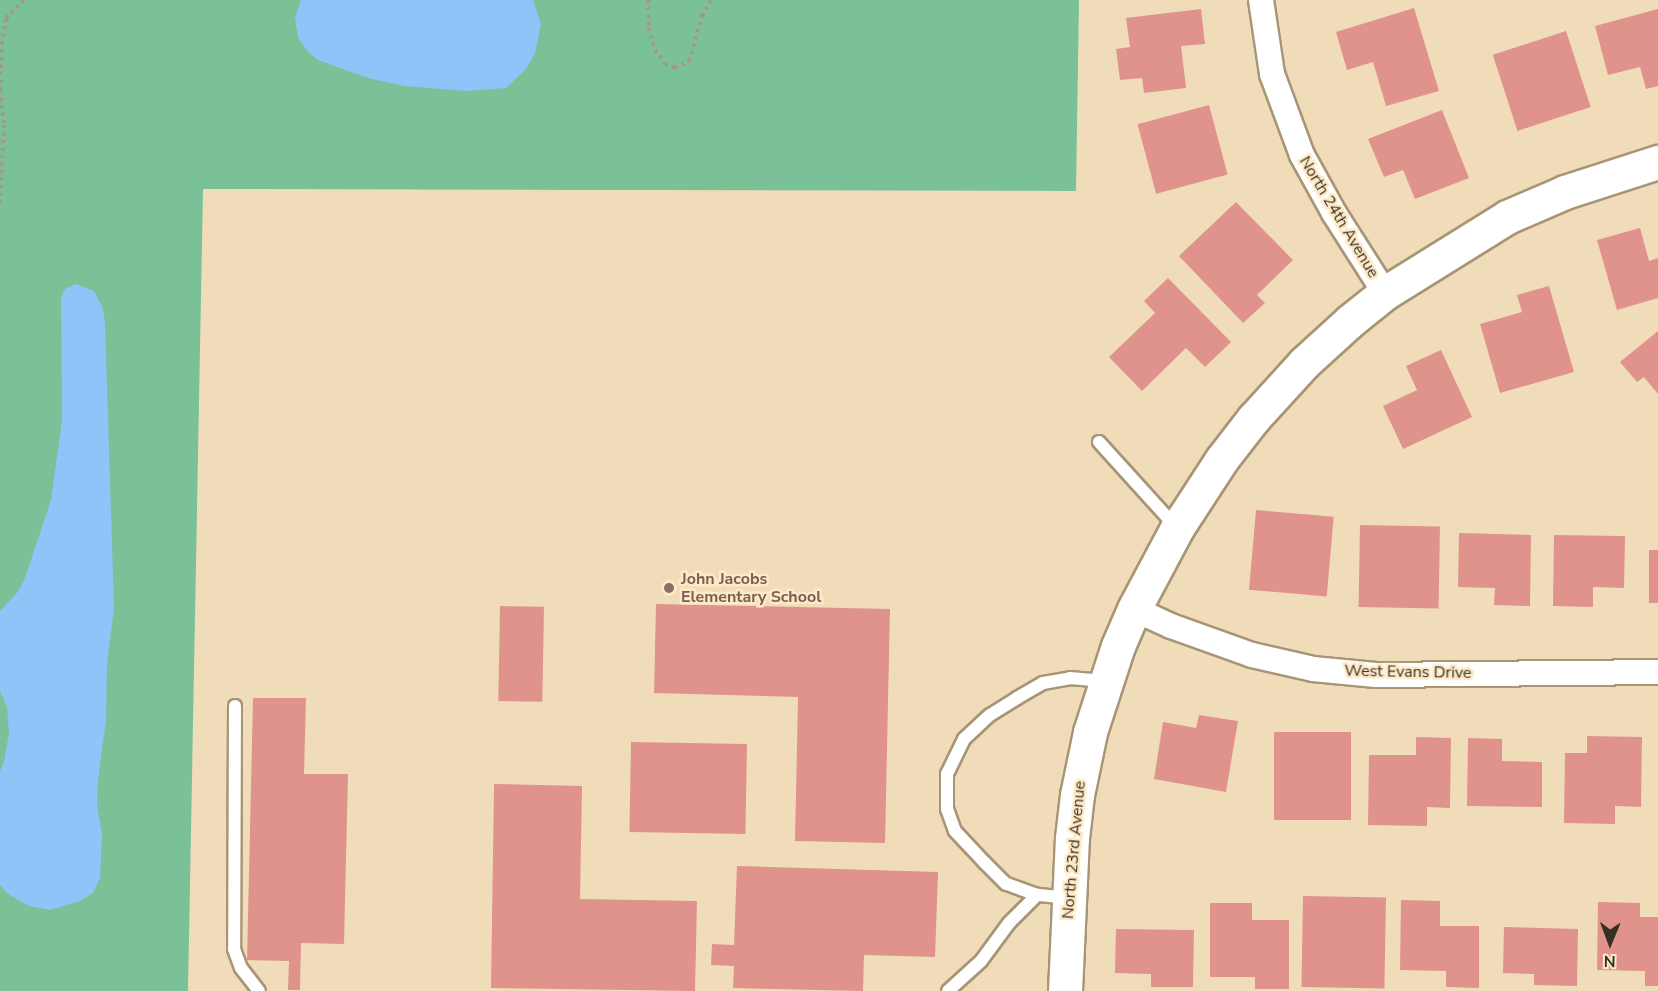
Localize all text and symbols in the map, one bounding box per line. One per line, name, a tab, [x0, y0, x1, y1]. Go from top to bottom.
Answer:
street label: North 24th Avenue	[1295, 153, 1383, 281]
place label: John Jacobs Elementary School	[681, 569, 821, 607]
marker: John Jacobs Elementary School	[662, 581, 676, 595]
street label: West Evans Drive	[1344, 661, 1472, 683]
street label: North 23rd Avenue	[1058, 780, 1090, 920]
north arrow	[1580, 913, 1640, 973]
text: N	[1604, 950, 1616, 972]

